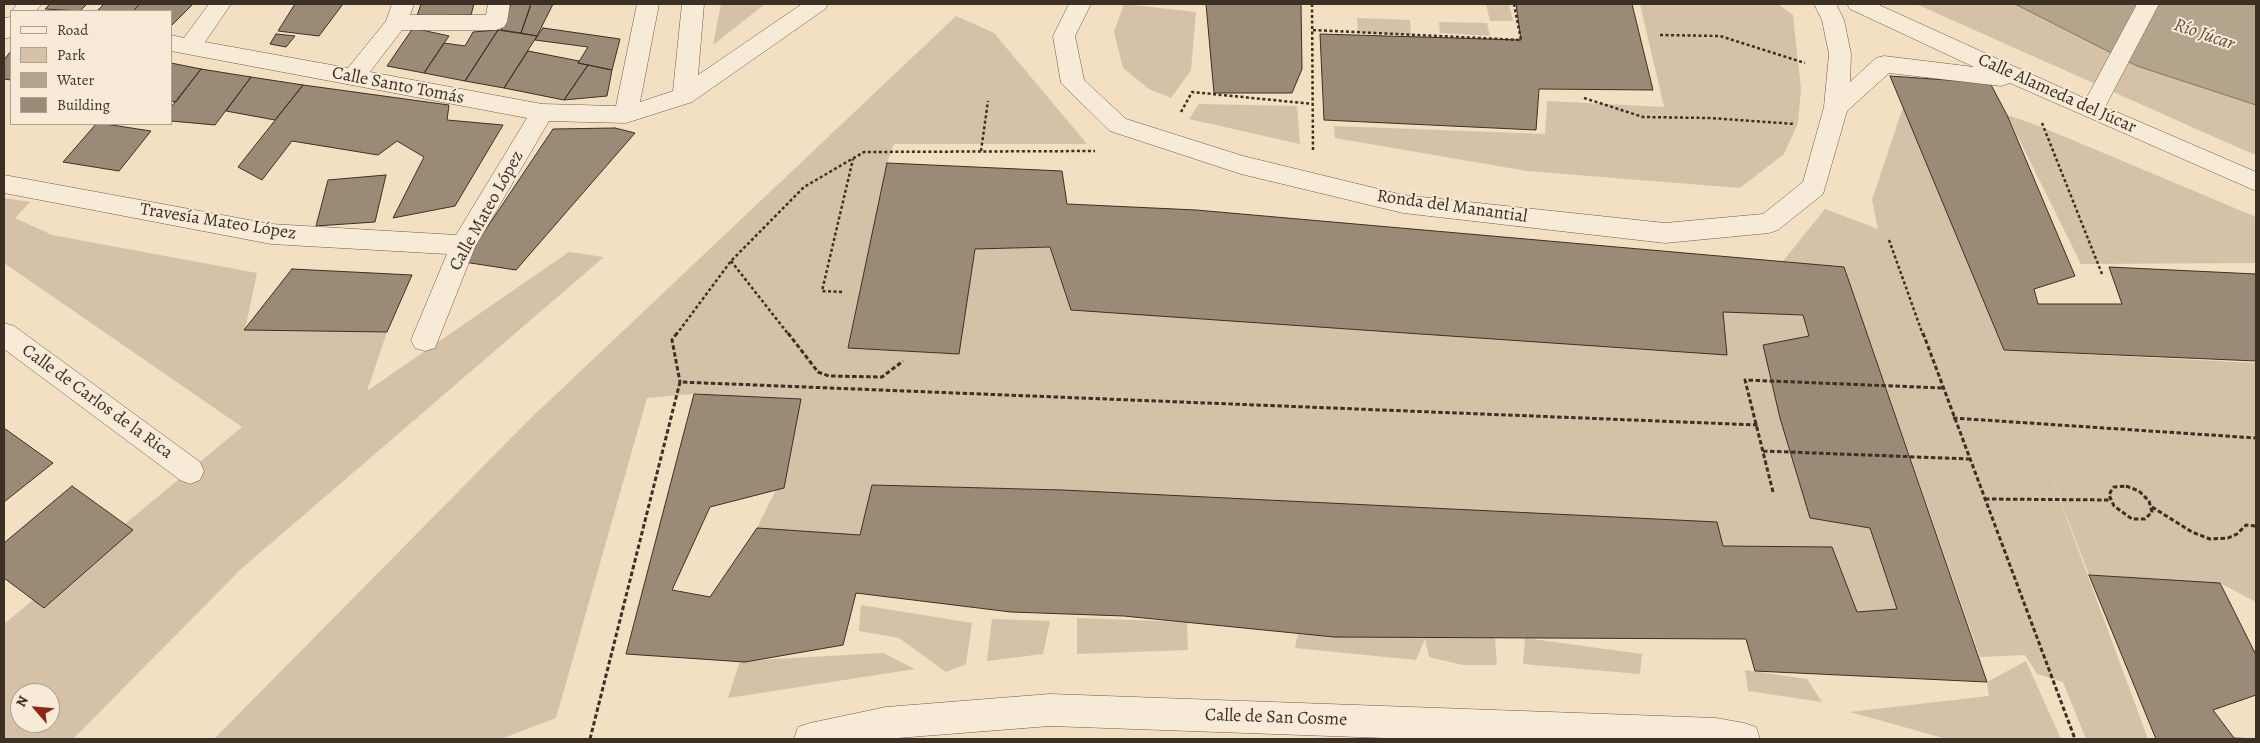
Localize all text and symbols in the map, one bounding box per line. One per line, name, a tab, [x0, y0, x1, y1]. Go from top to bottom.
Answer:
legend	[10, 10, 172, 125]
water label: Río Júcar	[2170, 14, 2238, 56]
text: Road	[57, 20, 88, 40]
text: Park	[57, 45, 85, 65]
street label: Calle Alameda del Júcar	[1974, 49, 2140, 139]
street label: Calle Santo Tomás	[330, 63, 466, 109]
text: Water	[57, 70, 94, 90]
text: Building	[57, 95, 110, 115]
street label: Calle Mateo López	[445, 147, 529, 275]
street label: Ronda del Manantial	[1375, 186, 1529, 228]
street label: Travesía Mateo López	[138, 199, 298, 245]
street label: Calle de Carlos de la Rica	[17, 340, 177, 464]
north arrow	[10, 683, 60, 733]
text: N	[11, 693, 33, 710]
street label: Calle de San Cosme	[1204, 705, 1348, 731]

